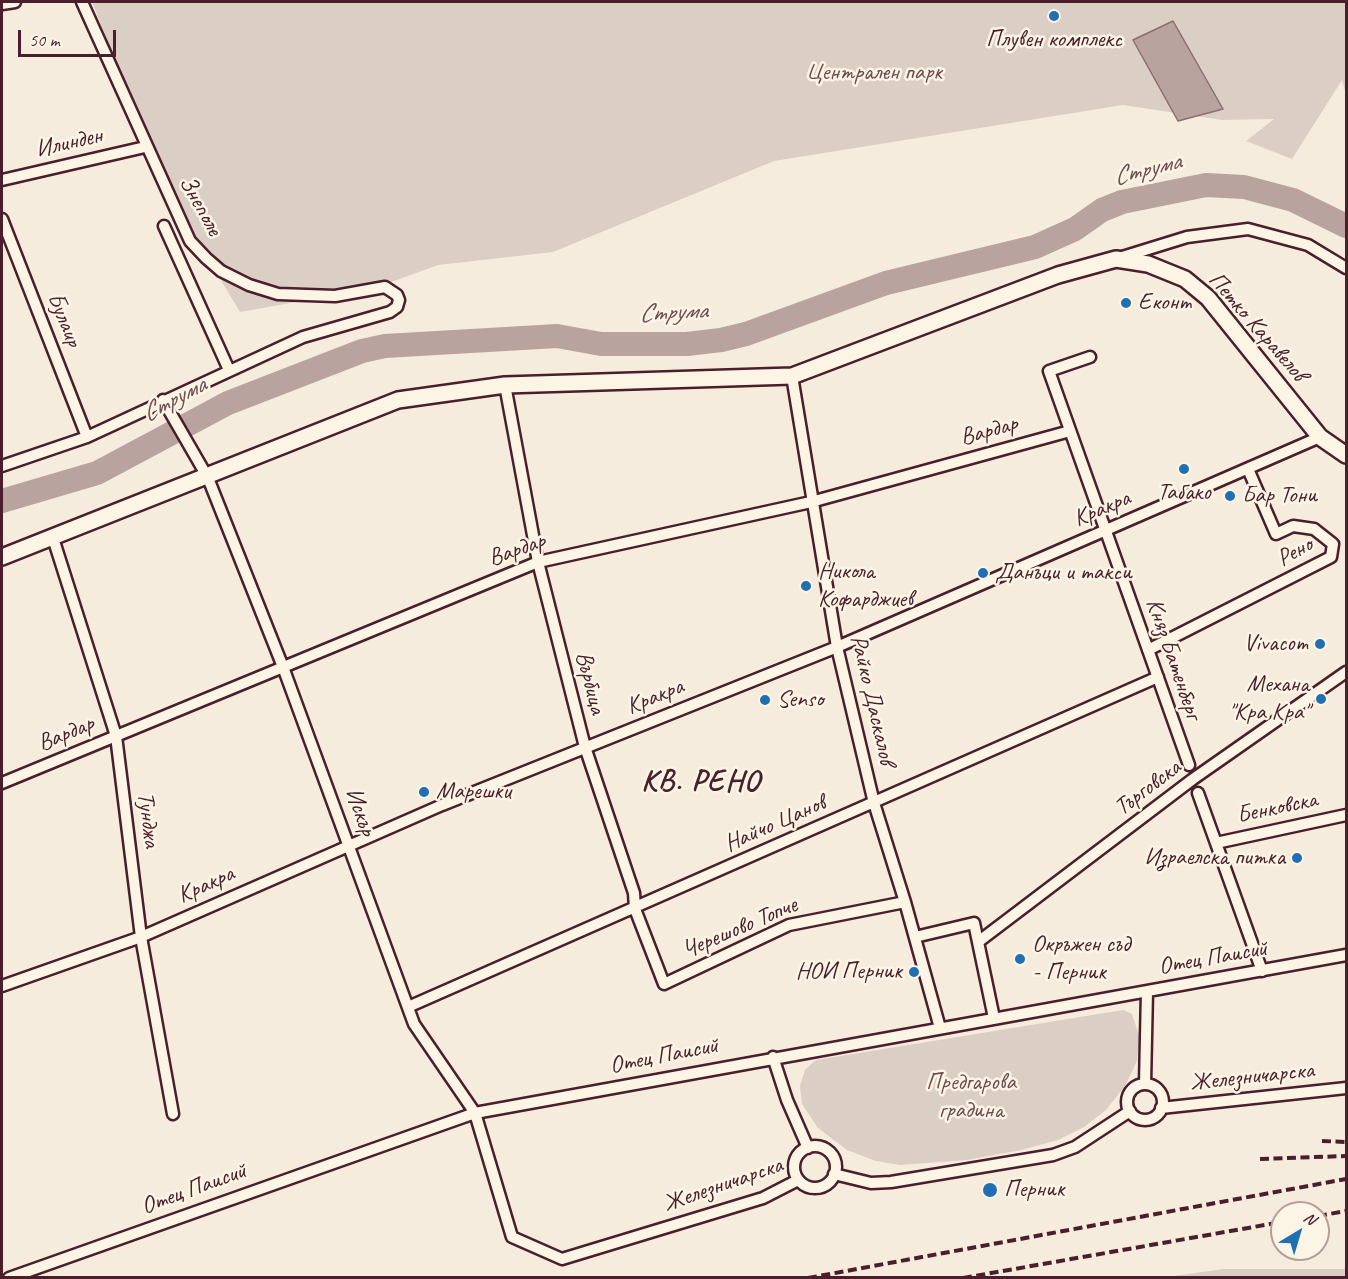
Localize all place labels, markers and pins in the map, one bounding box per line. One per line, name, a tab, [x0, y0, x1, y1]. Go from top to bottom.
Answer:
marker: Плувен комплекс	[1047, 9, 1061, 23]
place label: Плувен комплекс	[986, 26, 1122, 54]
place label: Еконт	[1138, 289, 1192, 317]
marker: Еконт	[1119, 296, 1133, 310]
marker: Табако	[1177, 462, 1191, 476]
place label: Табако	[1157, 479, 1211, 507]
place label: Бар Тони	[1242, 482, 1317, 510]
marker: Бар Тони	[1223, 489, 1237, 503]
place label: Никола Кофарджиев	[818, 558, 913, 614]
place label: Данъци и такси	[995, 559, 1132, 587]
marker: Данъци и такси	[976, 566, 990, 580]
marker: Никола Кофарджиев	[799, 579, 813, 593]
place label: Vivacom	[1244, 630, 1308, 658]
marker: Vivacom	[1313, 637, 1327, 651]
place label: Механа "Кра Кра"	[1228, 671, 1309, 727]
place label: Senso	[777, 686, 823, 714]
marker: Механа "Кра Кра"	[1314, 692, 1328, 706]
marker: Senso	[758, 693, 772, 707]
place label: Марешки	[436, 778, 511, 806]
marker: Марешки	[417, 785, 431, 799]
place label: Израелска питка	[1144, 844, 1285, 872]
marker: Израелска питка	[1290, 851, 1304, 865]
place label: Окръжен съд - Перник	[1032, 931, 1130, 987]
marker: Окръжен съд - Перник	[1013, 952, 1027, 966]
place label: НОИ Перник	[796, 958, 902, 986]
marker: НОИ Перник	[907, 965, 921, 979]
place label: Перник	[1004, 1176, 1064, 1204]
marker: Перник	[981, 1181, 999, 1199]

